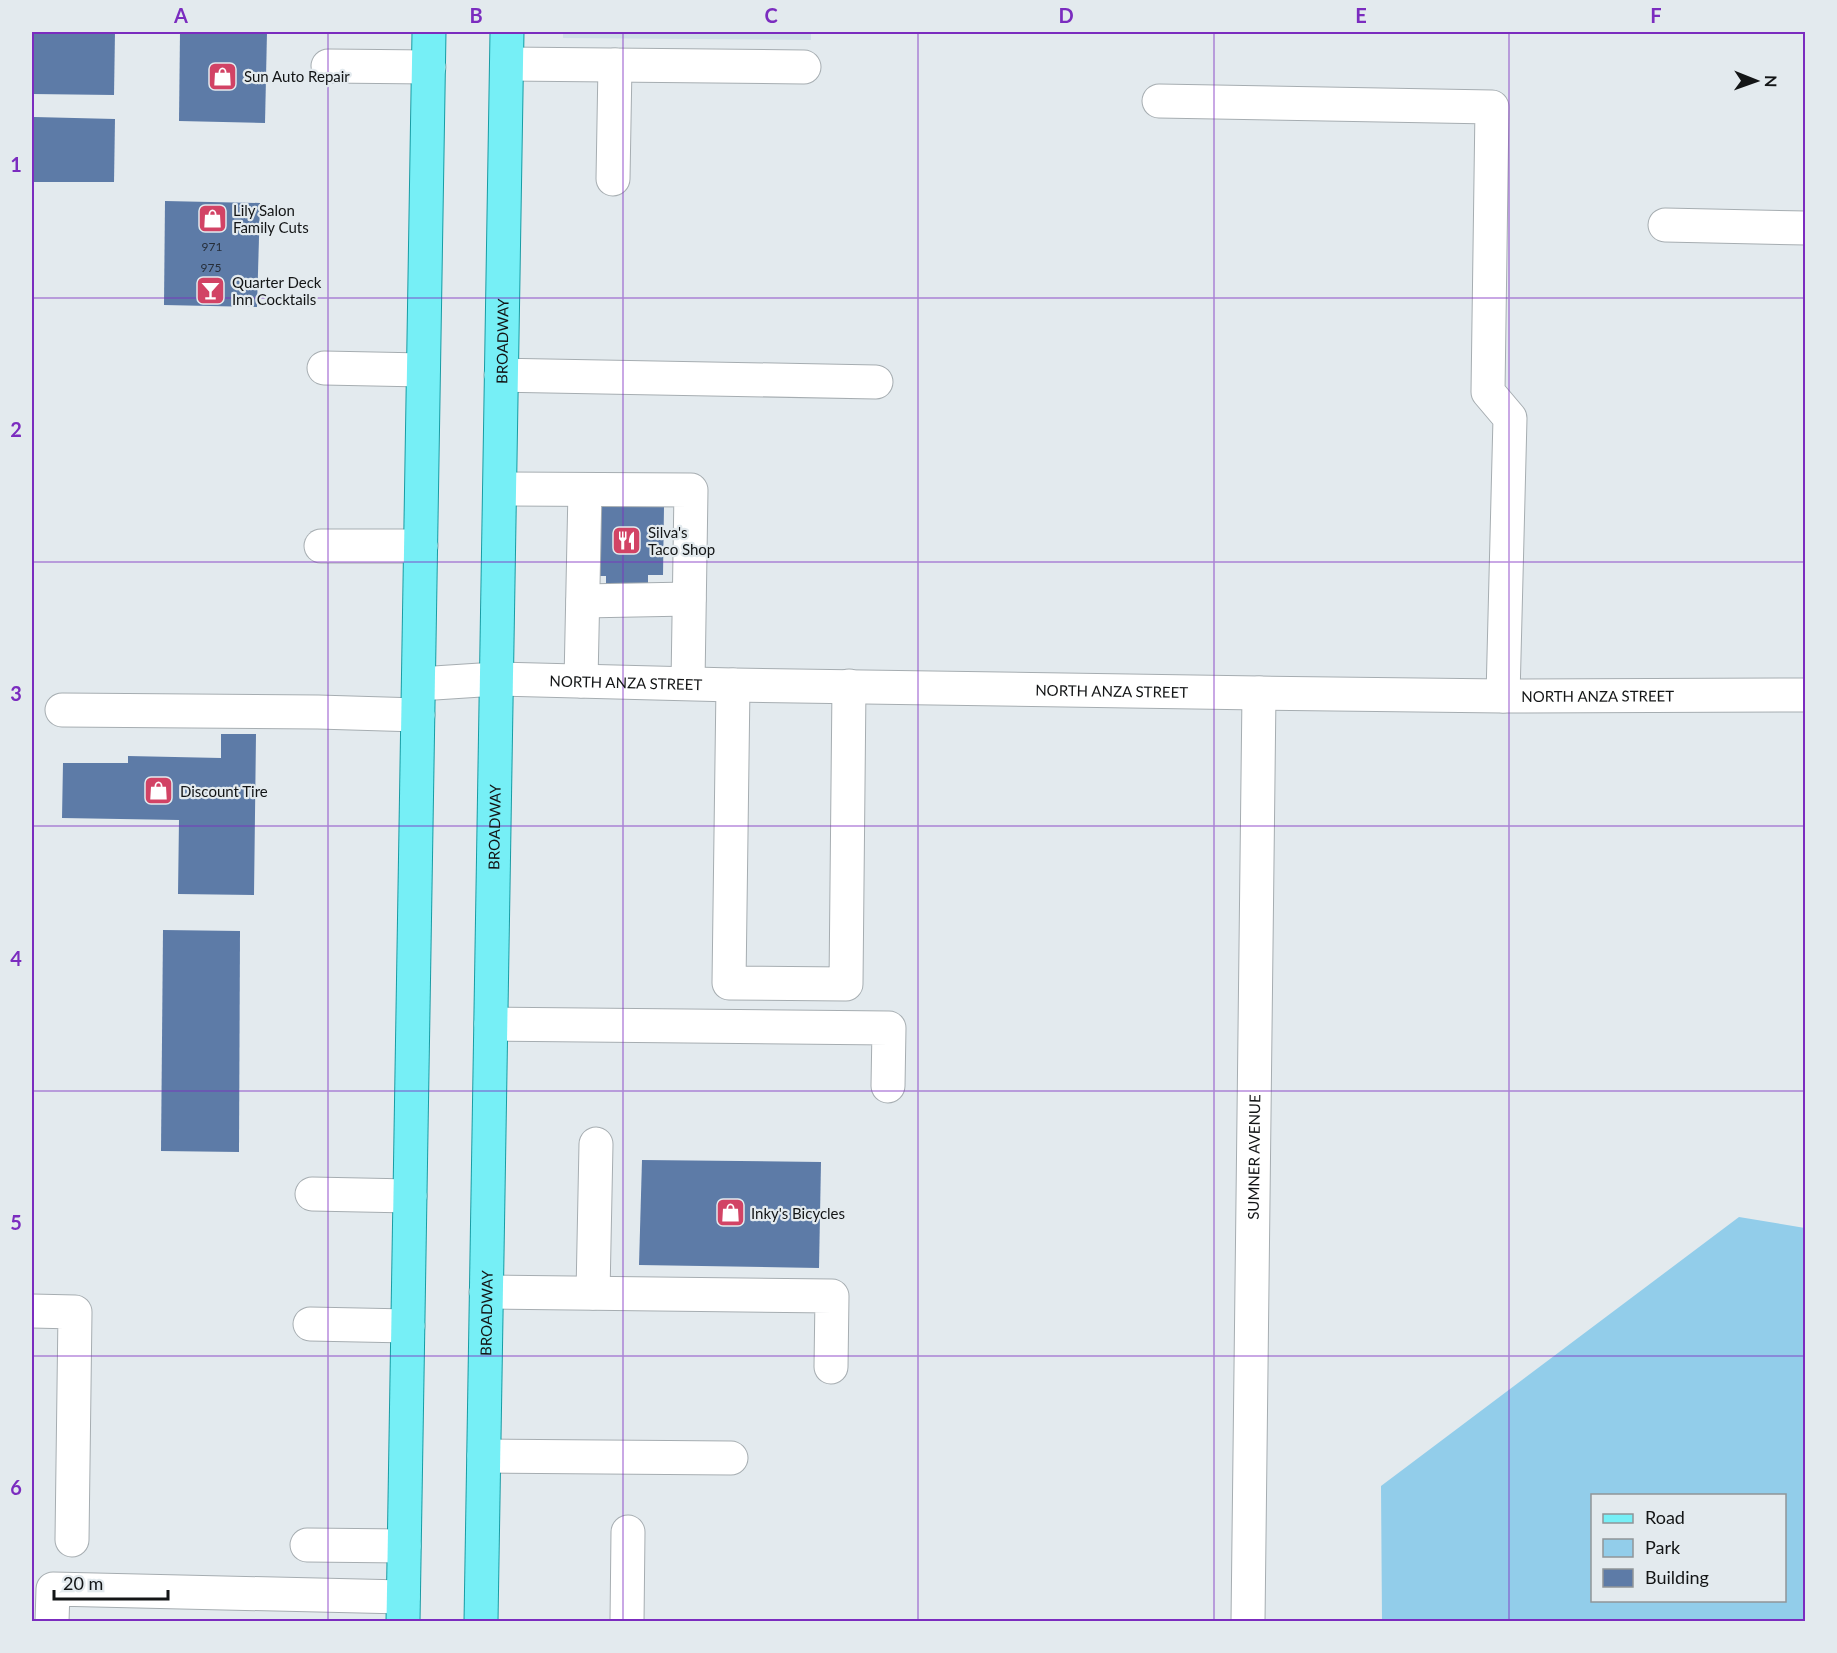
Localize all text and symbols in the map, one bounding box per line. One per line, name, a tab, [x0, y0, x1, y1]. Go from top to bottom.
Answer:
text: A	[173, 3, 188, 27]
text: B	[469, 3, 483, 27]
text: C	[764, 3, 778, 27]
text: D	[1058, 3, 1074, 27]
text: E	[1355, 3, 1367, 27]
text: F	[1650, 3, 1662, 27]
north arrow	[1726, 51, 1786, 111]
shop icon: Sun Auto Repair	[207, 60, 239, 92]
place label: Sun Auto Repair	[244, 67, 350, 85]
text: N	[1762, 75, 1781, 88]
text: 1	[10, 152, 22, 176]
place label: Lily Salon Family Cuts	[233, 201, 309, 236]
shop icon: Lily Salon Family Cuts	[196, 203, 228, 235]
house number: 971	[202, 239, 222, 254]
house number: 975	[201, 260, 221, 275]
place label: Quarter Deck Inn Cocktails	[232, 273, 322, 308]
bar icon: Quarter Deck Inn Cocktails	[195, 275, 227, 307]
street label: BROADWAY	[492, 298, 512, 384]
text: 2	[10, 417, 22, 441]
place label: Silva's Taco Shop	[648, 523, 715, 558]
restaurant icon: Silva's Taco Shop	[611, 525, 643, 557]
street label: NORTH ANZA STREET	[549, 671, 703, 693]
text: 3	[10, 681, 22, 705]
street label: NORTH ANZA STREET	[1035, 681, 1188, 701]
street label: NORTH ANZA STREET	[1521, 686, 1674, 705]
shop icon: Discount Tire	[143, 775, 175, 807]
place label: Discount Tire	[180, 782, 268, 800]
street label: BROADWAY	[484, 784, 504, 870]
text: 4	[10, 946, 22, 970]
street label: SUMNER AVENUE	[1244, 1094, 1263, 1220]
shop icon: Inky's Bicycles	[714, 1197, 746, 1229]
place label: Inky's Bicycles	[751, 1204, 845, 1222]
text: 5	[10, 1210, 22, 1234]
street label: BROADWAY	[476, 1270, 496, 1356]
text: 6	[10, 1475, 22, 1499]
legend	[1591, 1494, 1786, 1602]
text: Road	[1645, 1506, 1685, 1528]
text: Park	[1645, 1536, 1681, 1558]
scale bar	[54, 1563, 168, 1601]
text: Building	[1645, 1566, 1709, 1588]
text: 20 m	[63, 1572, 103, 1594]

